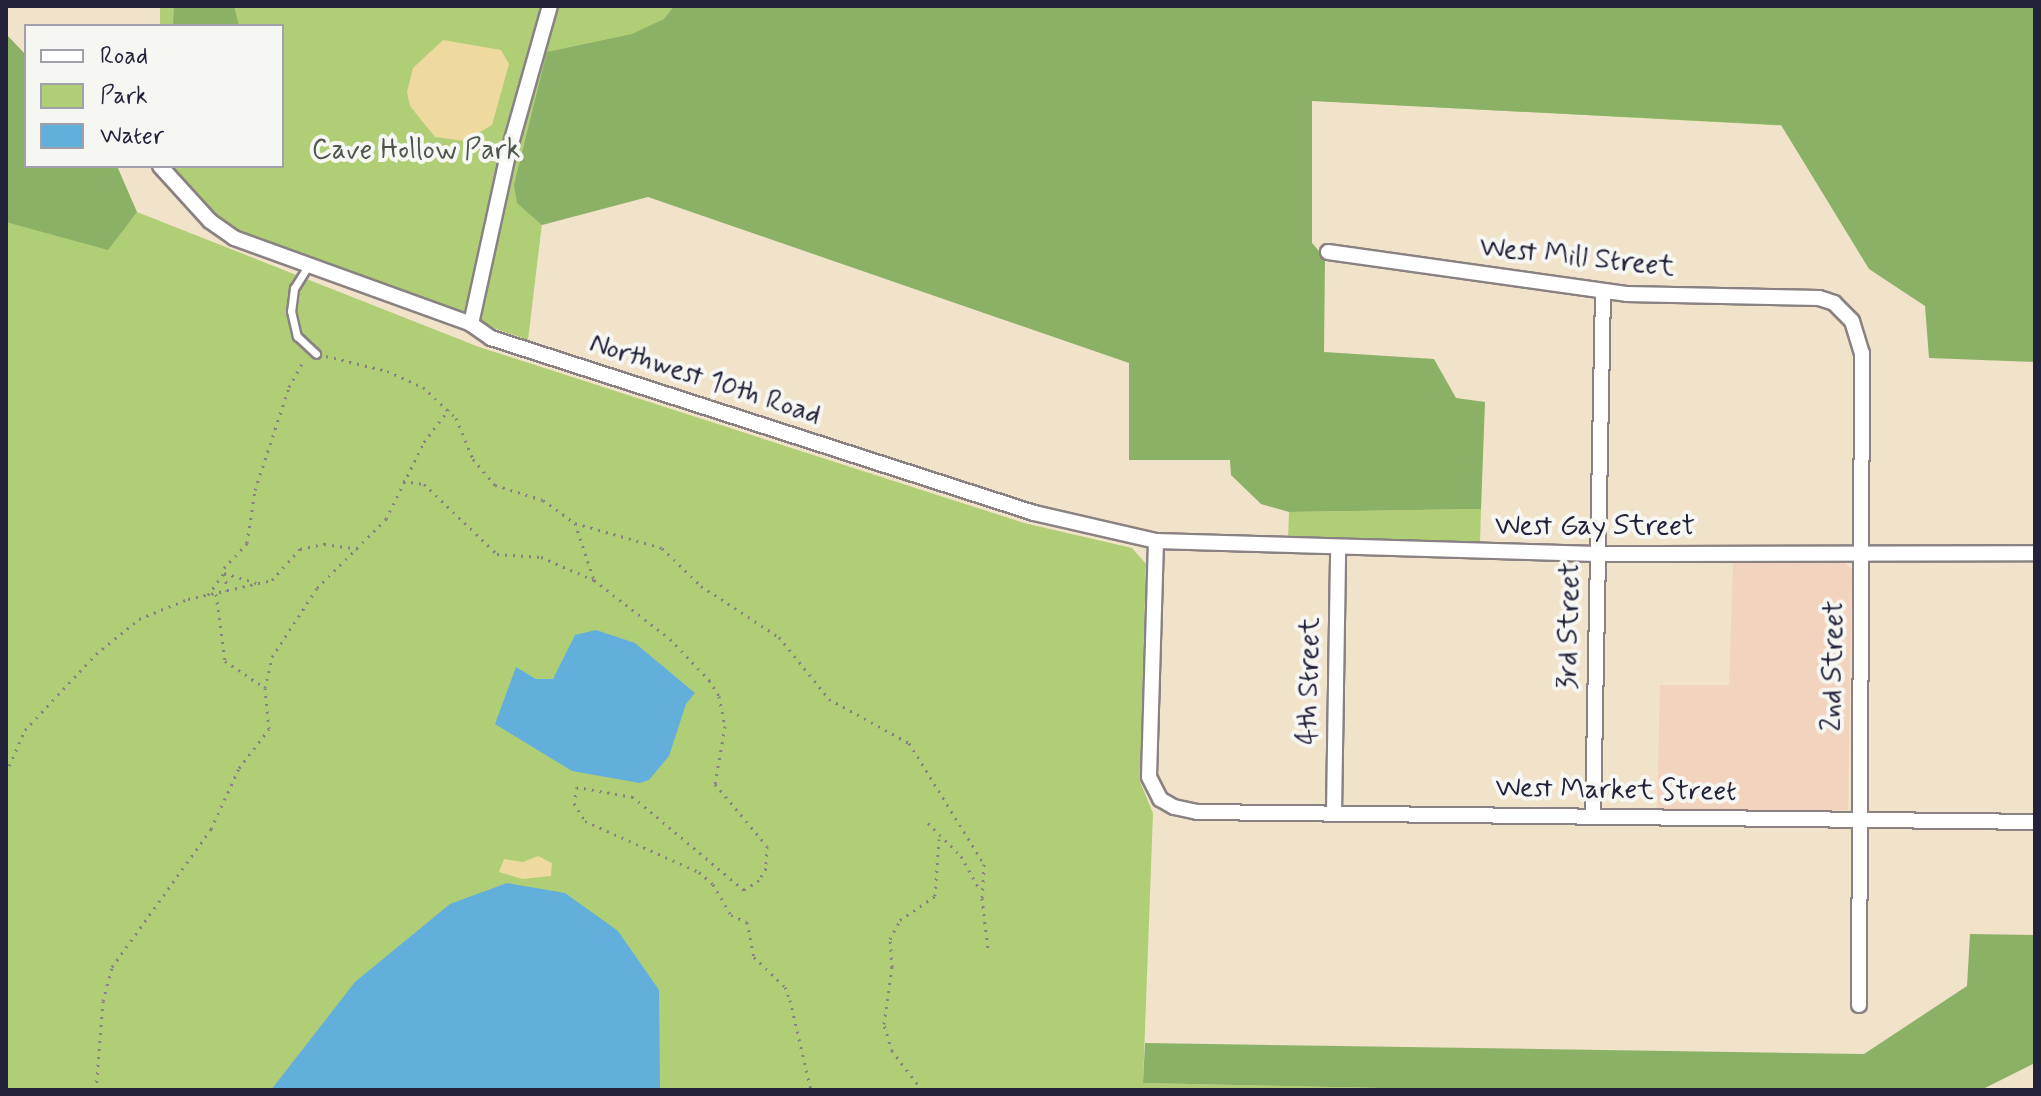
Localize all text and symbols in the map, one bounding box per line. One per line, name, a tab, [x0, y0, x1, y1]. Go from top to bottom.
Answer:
legend	[24, 24, 284, 168]
text: Road	[100, 41, 148, 72]
text: Park	[100, 81, 148, 112]
text: Water	[100, 121, 164, 152]
park label: Cave Hollow Park	[314, 134, 518, 168]
street label: West Mill Street	[1478, 231, 1676, 285]
street label: Northwest 10th Road	[585, 327, 825, 433]
street label: West Gay Street	[1496, 510, 1694, 544]
street label: 3rd Street	[1552, 563, 1588, 689]
street label: 2nd Street	[1816, 601, 1852, 731]
street label: 4th Street	[1292, 617, 1328, 745]
street label: West Market Street	[1493, 772, 1739, 810]

